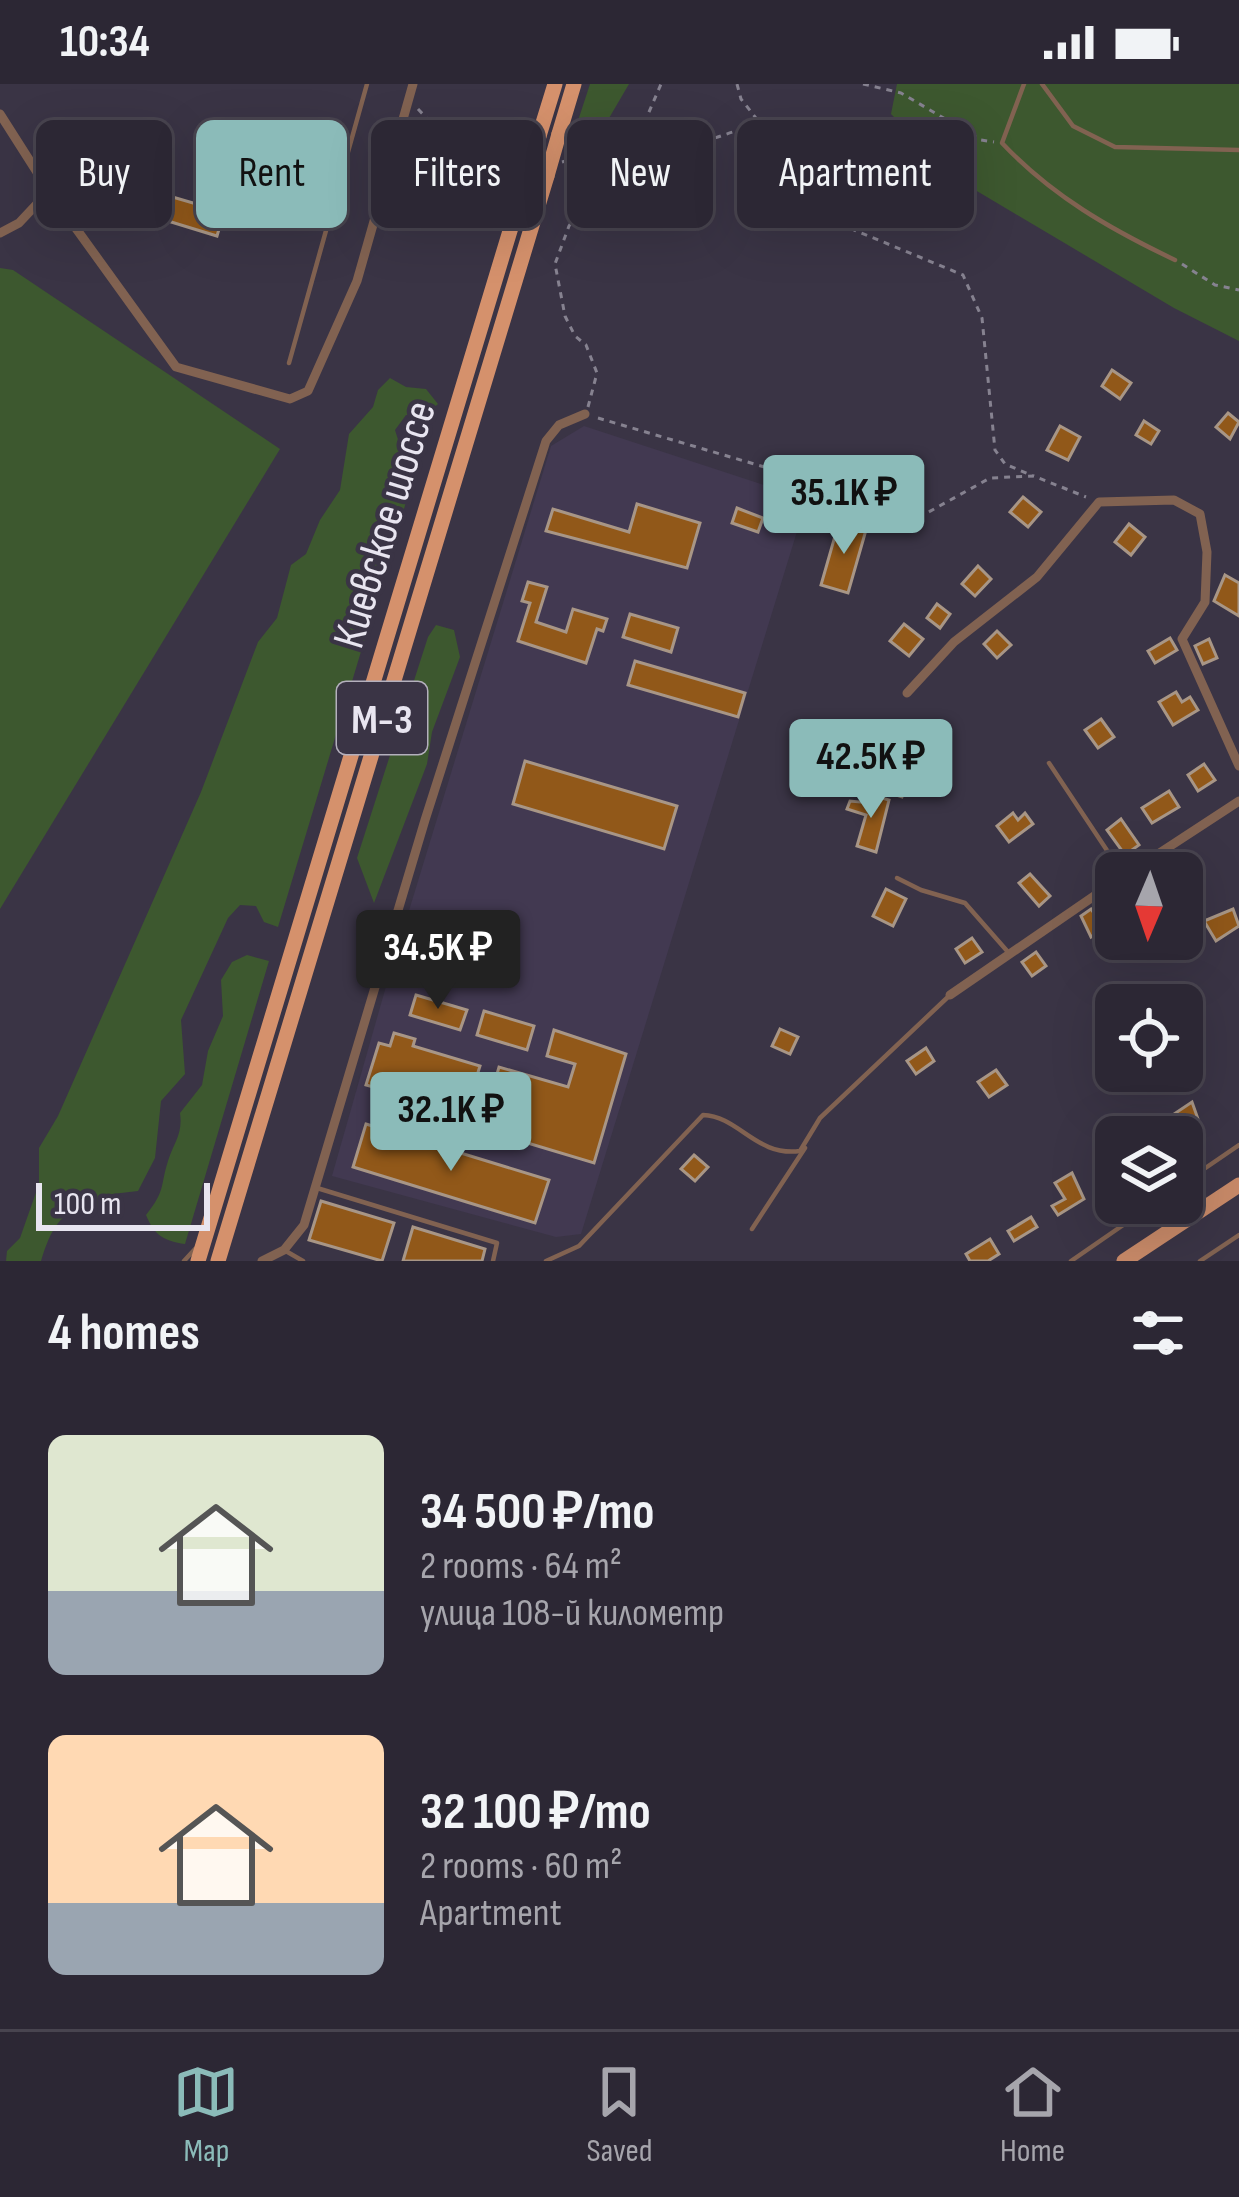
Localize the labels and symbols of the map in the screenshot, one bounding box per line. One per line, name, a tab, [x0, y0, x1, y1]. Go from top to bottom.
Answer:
street label: Киевское шоссе	[322, 395, 449, 655]
pin: 35.1K ₽	[733, 455, 955, 557]
road number: М-3	[337, 682, 427, 754]
pin: 42.5K ₽	[760, 719, 982, 821]
north arrow	[1095, 852, 1203, 960]
pin: 34.5K ₽	[327, 910, 549, 1012]
pin: 32.1K ₽	[340, 1072, 562, 1174]
scale bar	[36, 1177, 210, 1230]

